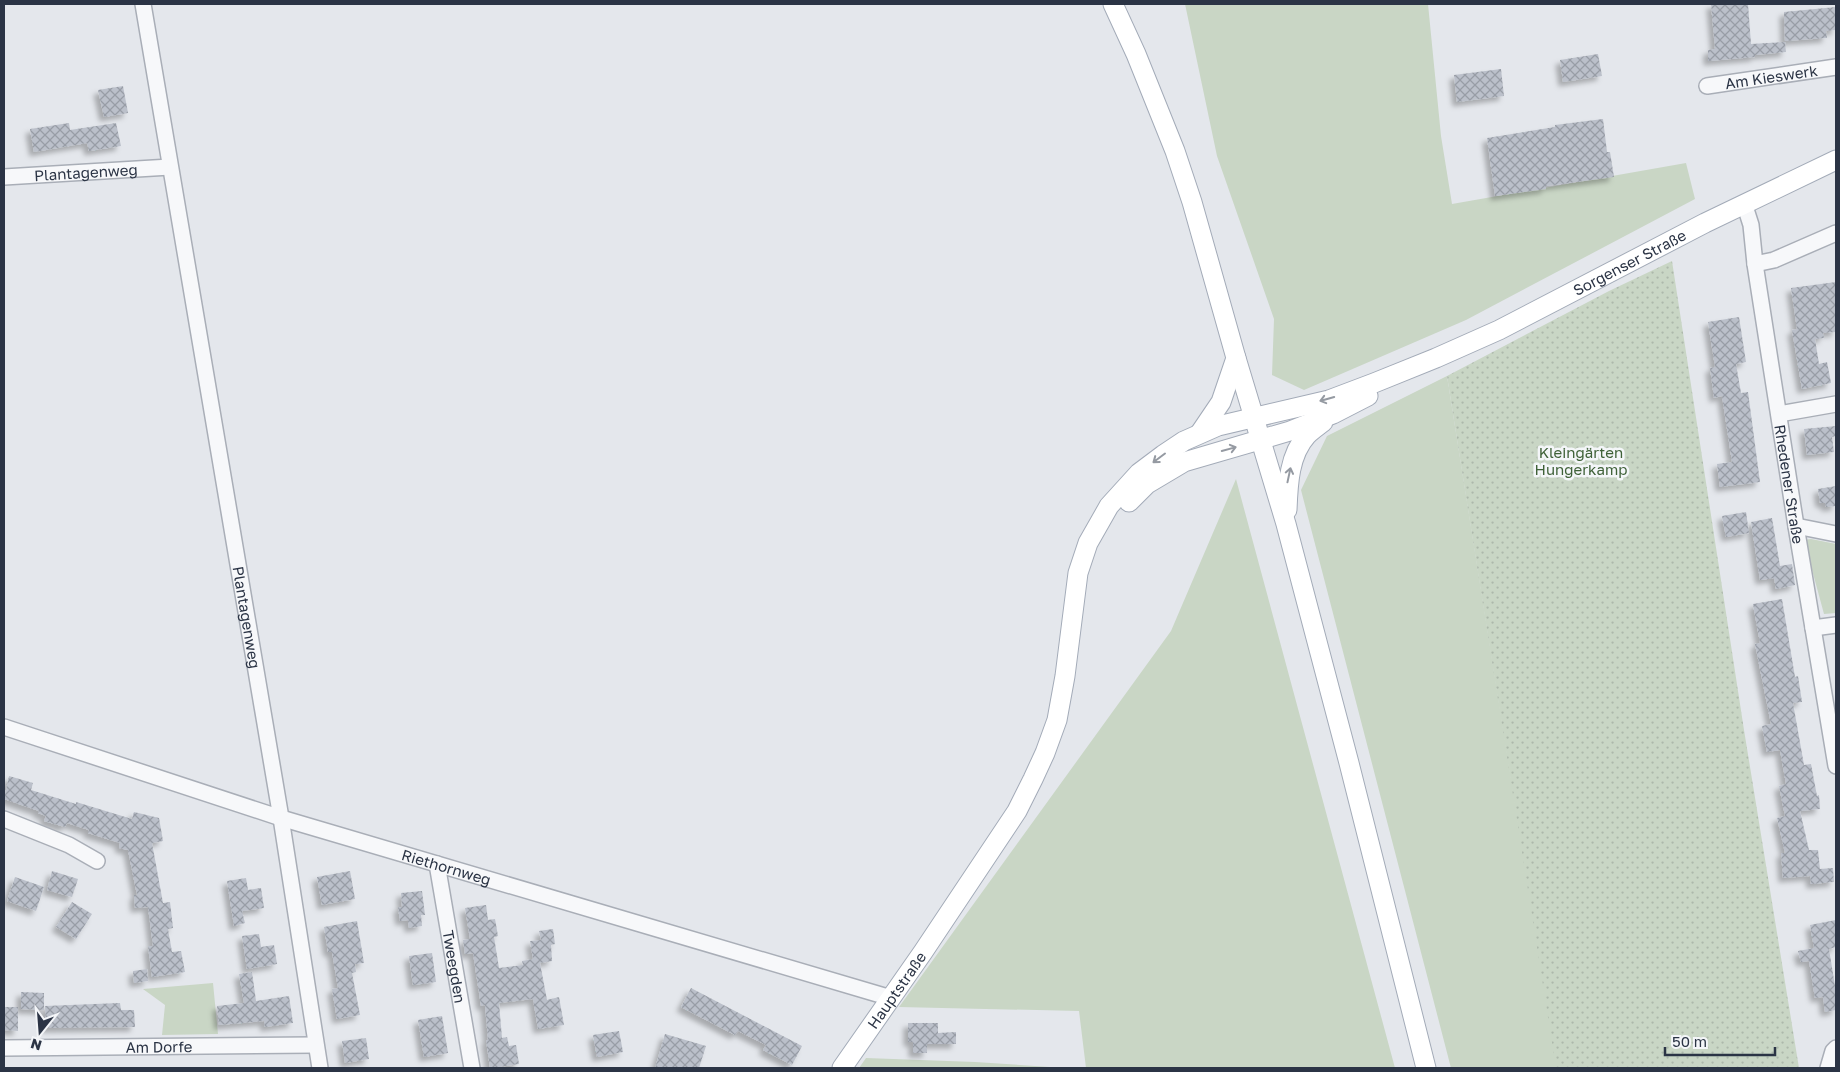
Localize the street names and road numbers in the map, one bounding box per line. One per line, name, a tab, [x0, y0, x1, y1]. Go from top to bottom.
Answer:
street label: Am Kieswerk	[1724, 61, 1819, 92]
street label: Plantagenweg	[34, 160, 138, 184]
street label: Sorgenser Straße	[1570, 225, 1689, 299]
street label: Rhedener Straße	[1771, 423, 1808, 545]
street label: Plantagenweg	[229, 565, 265, 670]
street label: Riethornweg	[400, 845, 493, 888]
street label: Tweegden	[439, 929, 470, 1004]
street label: Hauptstraße	[863, 948, 930, 1032]
street label: Am Dorfe	[125, 1037, 193, 1056]

